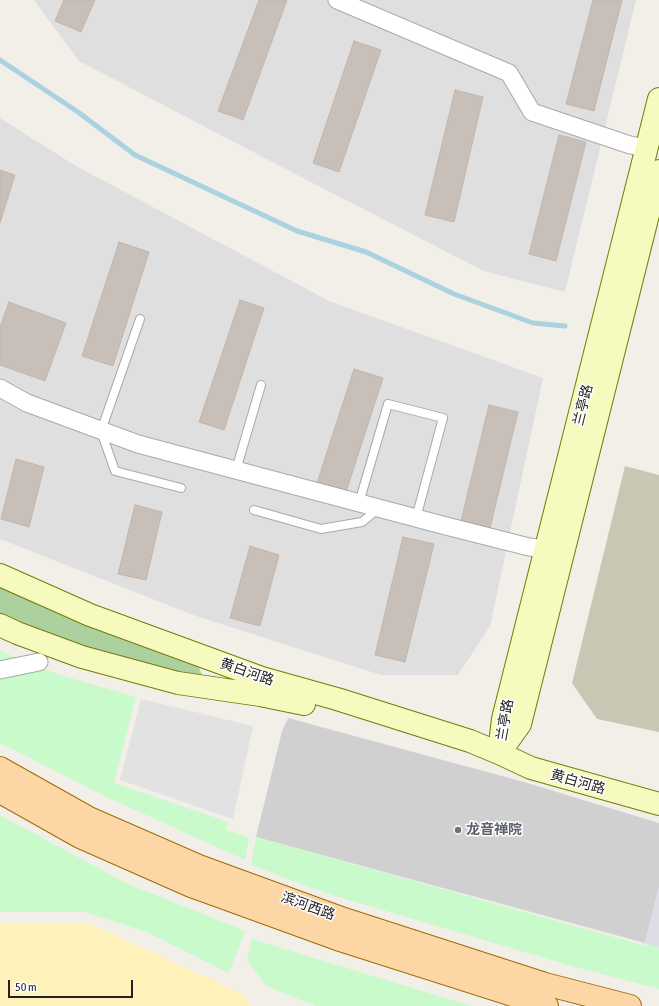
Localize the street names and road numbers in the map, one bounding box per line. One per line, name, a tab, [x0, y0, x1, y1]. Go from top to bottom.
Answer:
street label: 兰亭路	[570, 383, 596, 427]
street label: 黄白河路	[218, 655, 276, 689]
street label: 兰亭路	[493, 698, 517, 742]
street label: 黄白河路	[549, 766, 607, 798]
street label: 滨河西路	[279, 889, 337, 923]

